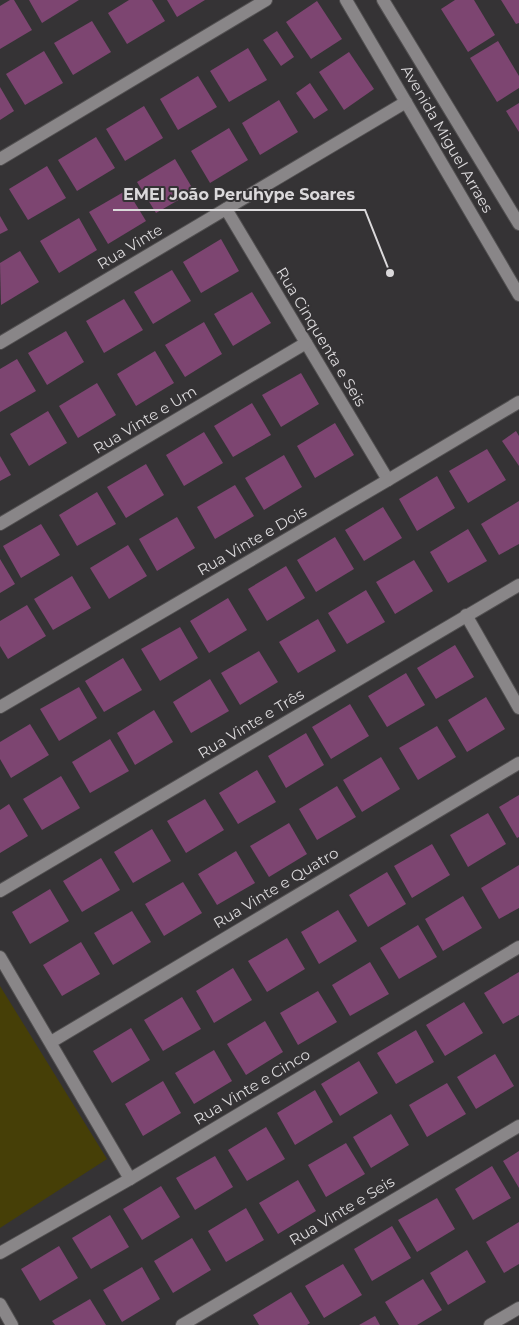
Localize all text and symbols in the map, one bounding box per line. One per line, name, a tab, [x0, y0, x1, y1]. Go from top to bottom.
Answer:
street label: Avenida Miguel Arraes	[397, 61, 498, 216]
callout: EMEI João Peruhype Soares	[113, 179, 365, 210]
text: EMEI João Peruhype Soares	[123, 185, 355, 204]
street label: Rua Vinte	[94, 220, 166, 274]
street label: Rua Cinquenta e Seis	[272, 264, 371, 410]
street label: Rua Vinte e Um	[89, 381, 200, 458]
street label: Rua Vinte e Dois	[194, 502, 310, 580]
street label: Rua Vinte e Três	[194, 684, 307, 763]
street label: Rua Vinte e Quatro	[210, 843, 342, 932]
street label: Rua Vinte e Cinco	[190, 1044, 313, 1129]
street label: Rua Vinte e Seis	[286, 1172, 398, 1249]

